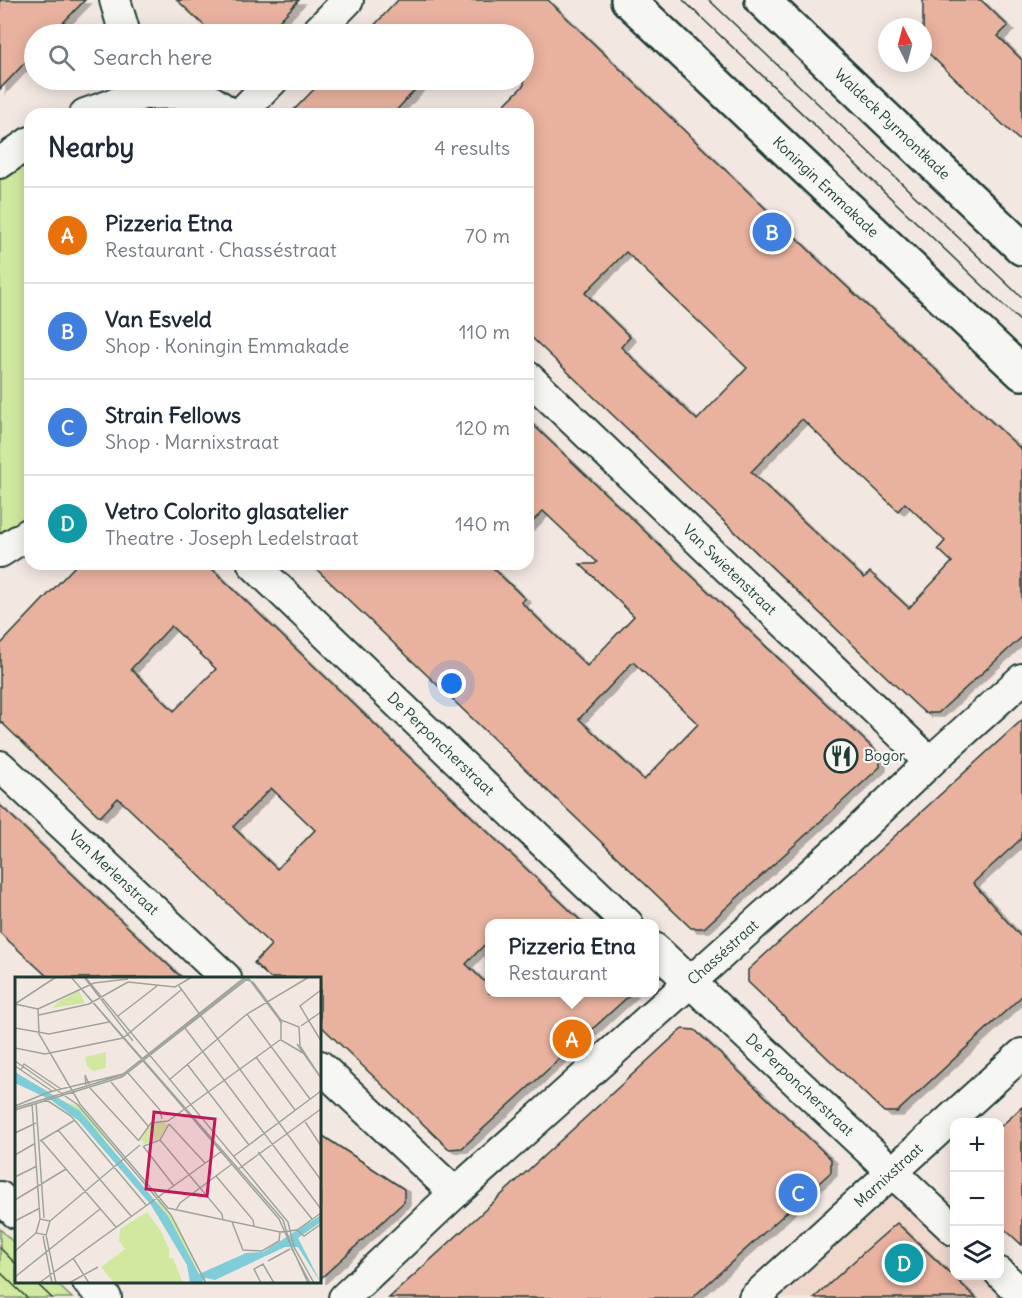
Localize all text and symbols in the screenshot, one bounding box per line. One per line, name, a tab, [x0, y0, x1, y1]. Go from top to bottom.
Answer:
north arrow	[878, 18, 932, 72]
search box	[24, 24, 534, 90]
icon: search	[45, 41, 78, 74]
text: Search here	[93, 43, 212, 71]
street label: Waldeck Pyrmontkade	[831, 64, 954, 183]
text: Nearby	[48, 131, 134, 164]
street label: Koningin Emmakade	[769, 132, 883, 241]
text: 4 results	[434, 135, 510, 160]
text: Pizzeria Etna	[105, 209, 233, 237]
pin: B	[752, 210, 792, 254]
text: A	[61, 223, 74, 248]
text: 70 m	[465, 223, 510, 248]
text: Restaurant · Chasséstraat	[105, 237, 337, 262]
text: Van Esveld	[105, 305, 212, 333]
text: B	[61, 319, 74, 344]
text: 110 m	[459, 319, 510, 344]
text: Shop · Koningin Emmakade	[105, 333, 349, 358]
text: Strain Fellows	[105, 401, 241, 429]
text: C	[61, 415, 74, 440]
text: 120 m	[456, 415, 510, 440]
text: Shop · Marnixstraat	[105, 429, 279, 454]
text: Vetro Colorito glasatelier	[105, 497, 348, 525]
text: D	[60, 511, 75, 536]
text: 140 m	[455, 511, 510, 536]
street label: Van Swietenstraat	[679, 520, 781, 619]
text: Theatre · Joseph Ledelstraat	[105, 525, 358, 550]
your location	[437, 669, 466, 698]
street label: De Perponcherstraat	[383, 688, 498, 799]
restaurant icon: Bogor	[823, 738, 859, 774]
place label: Bogor	[864, 746, 905, 765]
street label: Van Merlenstraat	[65, 826, 163, 919]
street label: Chasséstraat	[683, 915, 762, 989]
popup	[485, 919, 659, 997]
text: Pizzeria Etna	[508, 932, 636, 960]
text: Restaurant	[508, 960, 608, 985]
inset map	[15, 977, 321, 1283]
pin: A	[552, 1016, 592, 1062]
street label: De Perponcherstraat	[742, 1029, 858, 1140]
map controls	[950, 1118, 1004, 1280]
button: +	[950, 1118, 1004, 1172]
street label: Marnixstraat	[850, 1139, 927, 1211]
pin: C	[778, 1170, 818, 1216]
button: −	[950, 1172, 1004, 1226]
button: layers	[950, 1226, 1004, 1280]
pin: D	[884, 1240, 924, 1286]

